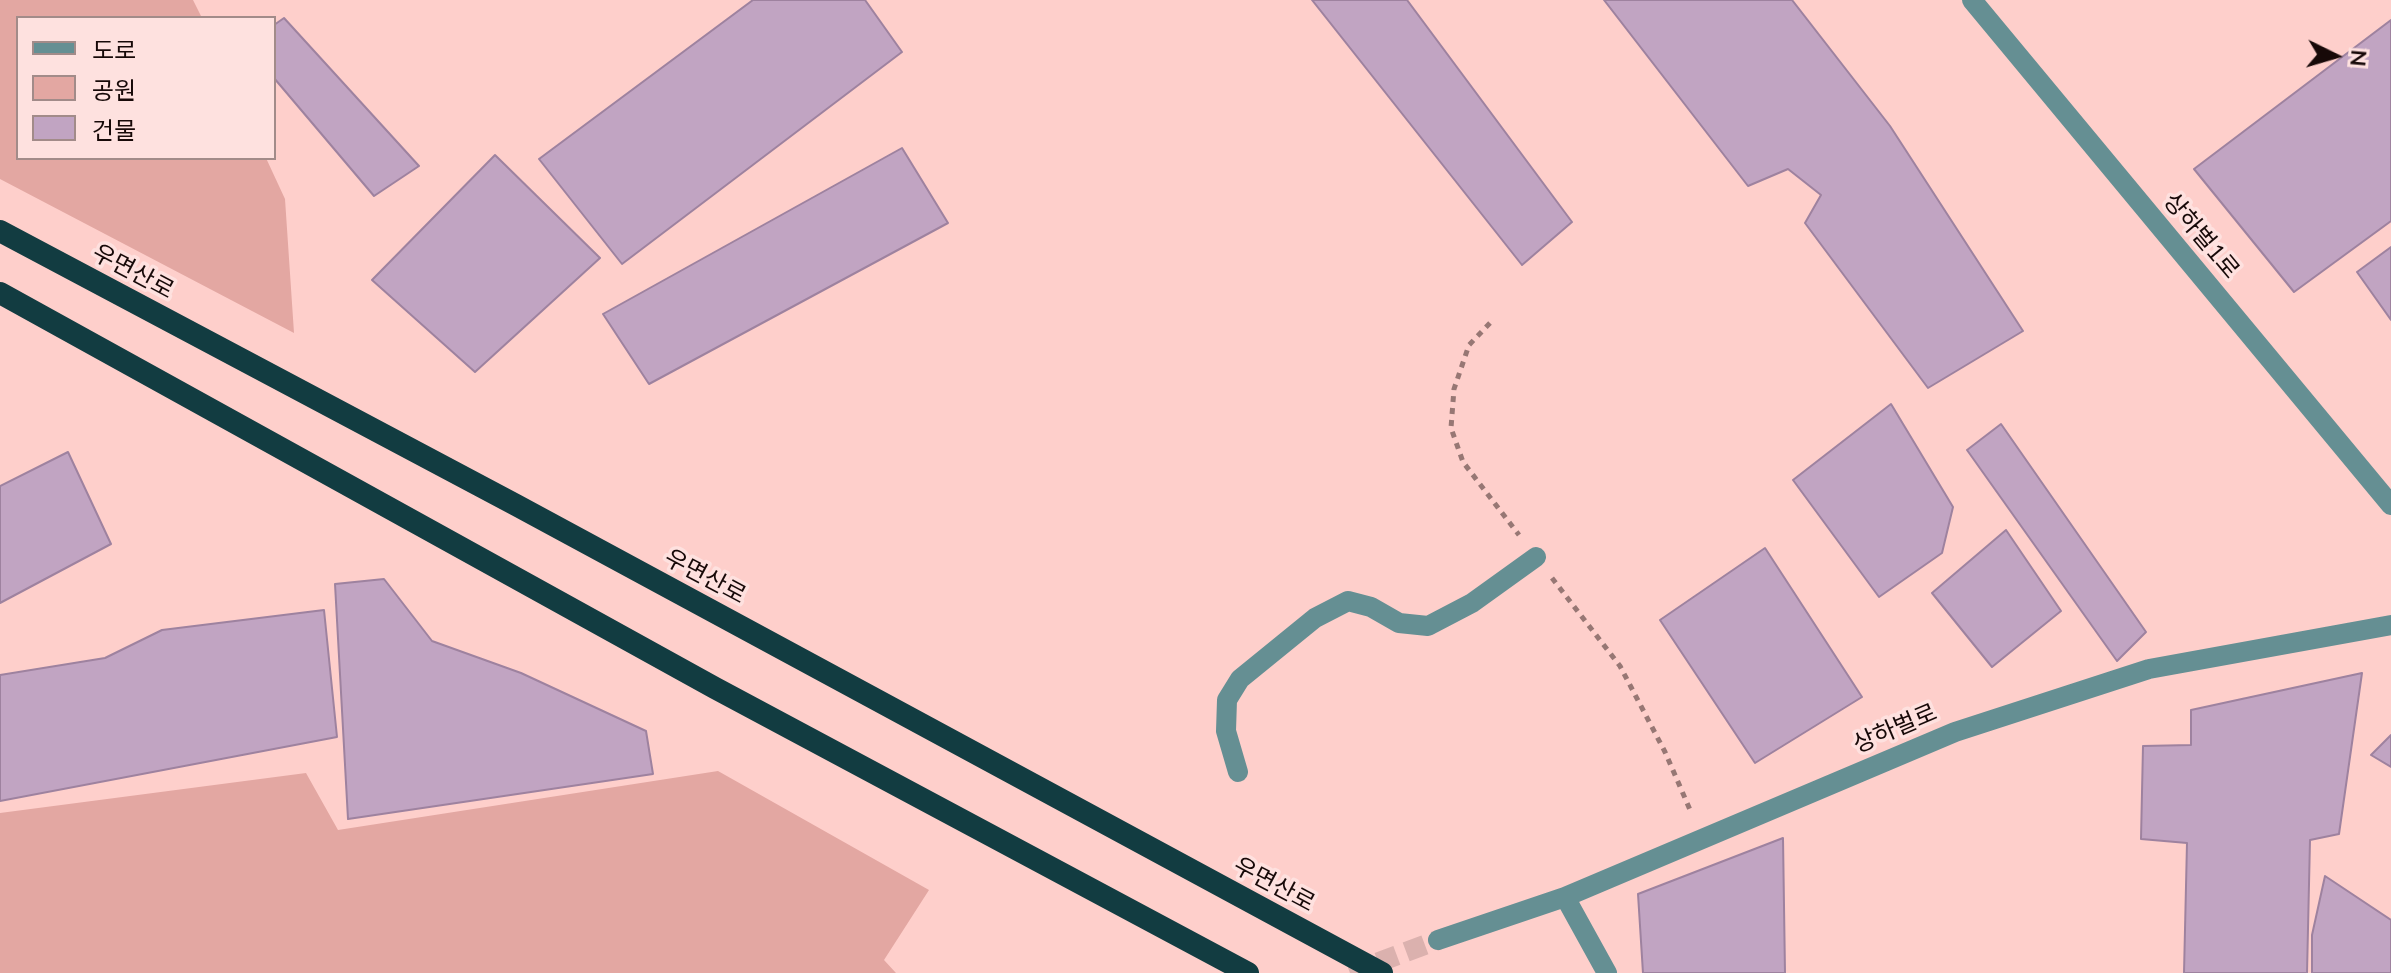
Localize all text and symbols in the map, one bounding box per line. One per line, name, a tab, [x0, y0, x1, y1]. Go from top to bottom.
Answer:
legend	[16, 16, 276, 160]
north arrow	[2295, 16, 2375, 96]
text: 도로	[92, 35, 136, 65]
text: N	[2344, 49, 2374, 68]
text: 공원	[92, 75, 136, 105]
text: 건물	[92, 115, 136, 145]
street label: 상하벌1로	[2157, 187, 2245, 285]
street label: 우면산로	[87, 239, 179, 305]
street label: 우면산로	[659, 544, 751, 610]
street label: 상하벌로	[1849, 698, 1941, 760]
street label: 우면산로	[1228, 852, 1320, 918]

